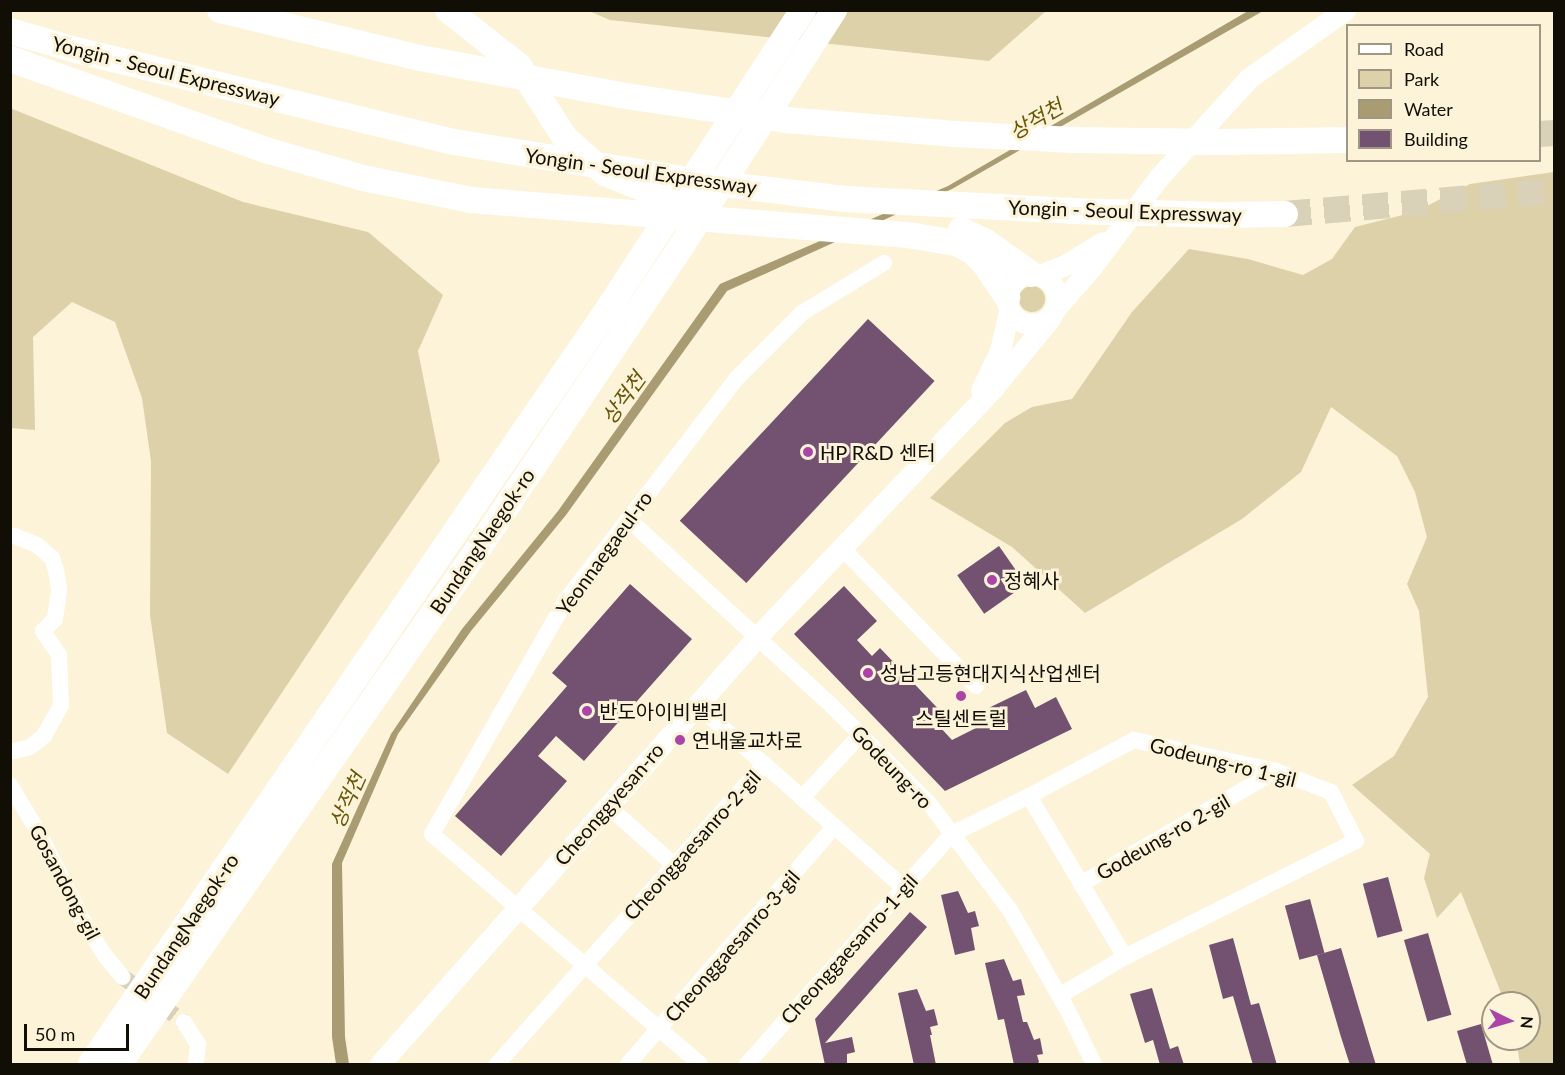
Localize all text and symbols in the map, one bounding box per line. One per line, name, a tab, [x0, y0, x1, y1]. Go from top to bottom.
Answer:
legend	[1346, 24, 1541, 162]
street label: Yongin - Seoul Expressway	[50, 31, 282, 111]
text: Road	[1404, 38, 1444, 60]
text: Park	[1404, 68, 1439, 90]
water label: 상적천	[1005, 94, 1067, 144]
text: Water	[1404, 98, 1453, 120]
text: Building	[1404, 128, 1468, 150]
street label: Yongin - Seoul Expressway	[524, 143, 758, 199]
street label: Yongin - Seoul Expressway	[1008, 195, 1242, 227]
water label: 상적천	[596, 367, 650, 429]
place label: HP R&D 센터	[820, 440, 936, 464]
marker: HP R&D 센터	[801, 445, 815, 459]
street label: BundangNaegok-ro	[425, 464, 539, 618]
street label: Yeonnaegaeul-ro	[551, 486, 657, 620]
place label: 정혜사	[1004, 568, 1059, 592]
marker: 정혜사	[985, 573, 999, 587]
place label: 성남고등현대지식산업센터	[880, 661, 1101, 685]
marker: 성남고등현대지식산업센터	[861, 666, 875, 680]
marker: 스틸센트럴	[954, 689, 968, 703]
place label: 반도아이비밸리	[599, 699, 728, 723]
marker: 반도아이비밸리	[580, 704, 594, 718]
place label: 스틸센트럴	[915, 706, 1007, 730]
street label: Godeung-ro	[847, 721, 937, 813]
place label: 연내울교차로	[692, 728, 802, 752]
street label: Godeung-ro 1-gil	[1147, 732, 1299, 792]
marker: 연내울교차로	[673, 733, 687, 747]
street label: Cheonggyesan-ro	[549, 738, 669, 870]
street label: Cheonggaesanro-2-gil	[618, 765, 766, 925]
water label: 상적천	[324, 768, 370, 832]
street label: Godeung-ro 2-gil	[1092, 789, 1234, 885]
street label: Gosandong-gil	[25, 820, 105, 944]
street label: BundangNaegok-ro	[129, 849, 243, 1003]
street label: Cheonggaesanro-3-gil	[660, 865, 804, 1027]
street label: Cheonggaesanro-1-gil	[775, 869, 923, 1029]
north arrow	[1481, 991, 1541, 1051]
scale bar	[27, 1012, 132, 1050]
text: N	[1517, 1015, 1537, 1029]
text: 50 m	[35, 1023, 75, 1045]

